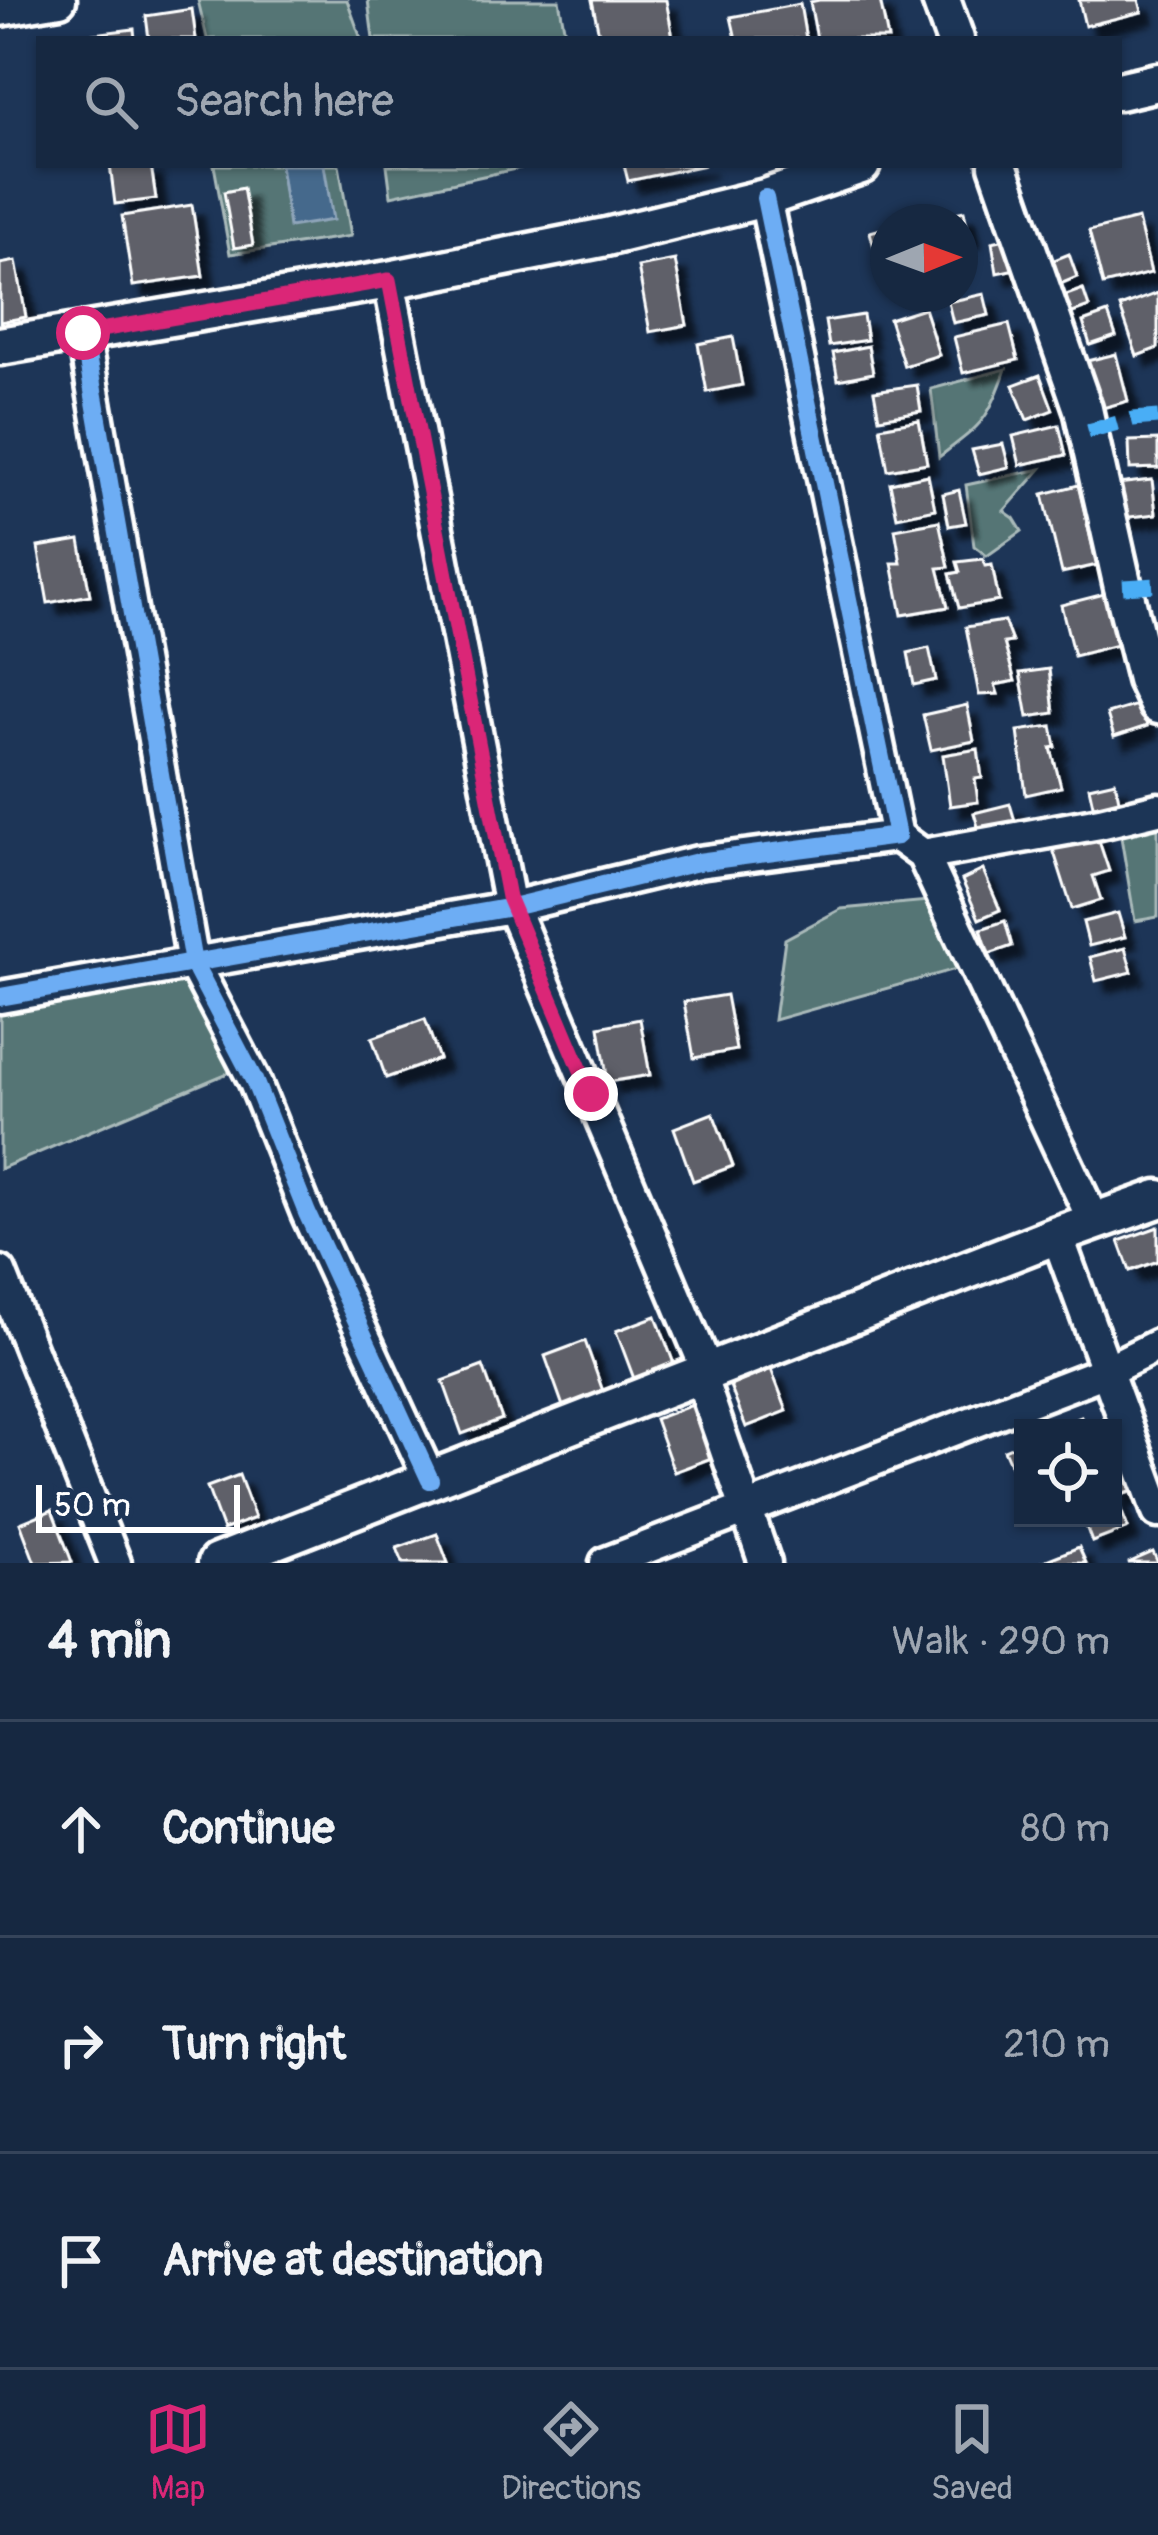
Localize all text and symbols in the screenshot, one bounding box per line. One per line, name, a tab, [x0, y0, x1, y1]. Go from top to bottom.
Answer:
search box	[36, 36, 1122, 168]
icon: search	[78, 69, 144, 135]
text: Search here	[174, 74, 394, 130]
north arrow	[870, 204, 978, 312]
route start	[56, 306, 110, 360]
route end	[564, 1067, 618, 1121]
map controls	[1014, 1419, 1122, 1527]
button: locate	[1014, 1419, 1122, 1527]
scale bar	[36, 1479, 240, 1532]
text: 50 m	[54, 1485, 131, 1526]
text: 4 min	[48, 1609, 171, 1673]
text: Walk · 290 m	[892, 1617, 1110, 1666]
icon: ahead	[48, 1796, 114, 1862]
text: Continue	[162, 1801, 335, 1857]
text: 80 m	[1021, 1804, 1110, 1853]
icon: right	[48, 2012, 114, 2078]
text: Turn right	[162, 2017, 346, 2073]
text: 210 m	[1003, 2020, 1110, 2069]
icon: arrive	[48, 2228, 114, 2294]
text: Arrive at destination	[162, 2233, 543, 2289]
tab: Map	[145, 2396, 211, 2509]
tab: Directions	[501, 2396, 641, 2509]
tab: Saved	[931, 2396, 1013, 2509]

